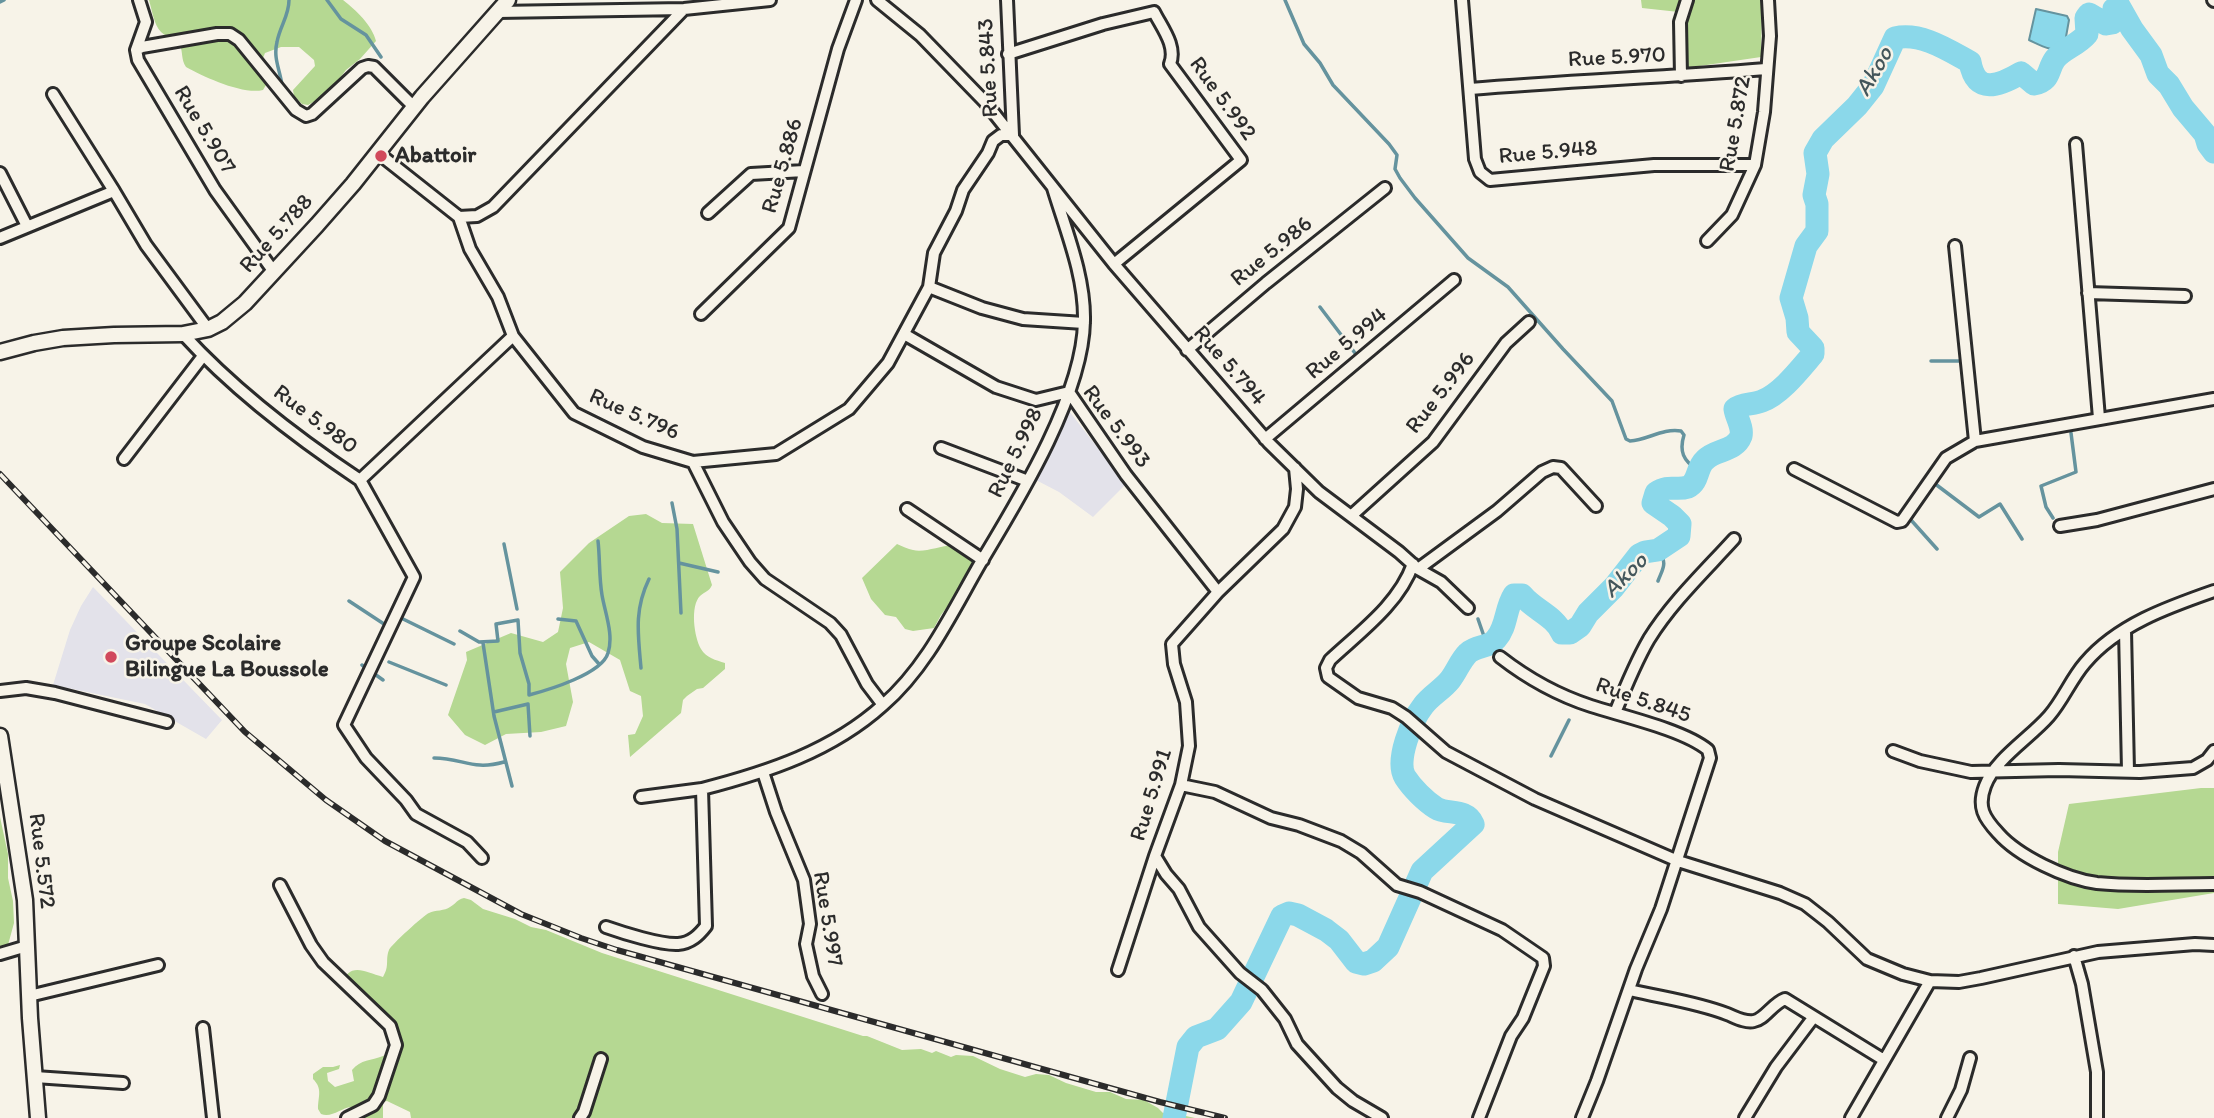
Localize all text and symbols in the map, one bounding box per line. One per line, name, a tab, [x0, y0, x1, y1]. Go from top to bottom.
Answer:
street label: Rue 5.843	[973, 18, 1005, 118]
street label: Rue 5.970	[1567, 42, 1667, 74]
water label: Akoo	[1850, 42, 1900, 102]
street label: Rue 5.992	[1182, 52, 1262, 146]
street label: Rue 5.872	[1714, 74, 1758, 174]
street label: Rue 5.907	[167, 81, 241, 179]
street label: Rue 5.886	[756, 115, 810, 217]
street label: Rue 5.948	[1498, 135, 1598, 171]
place label: Abattoir	[395, 142, 476, 170]
marker: Abattoir	[373, 148, 389, 164]
street label: Rue 5.788	[234, 189, 320, 279]
street label: Rue 5.986	[1226, 211, 1318, 293]
street label: Rue 5.994	[1300, 302, 1394, 386]
street label: Rue 5.794	[1187, 320, 1271, 412]
street label: Rue 5.996	[1400, 346, 1482, 440]
street label: Rue 5.980	[267, 379, 363, 461]
street label: Rue 5.993	[1076, 380, 1156, 474]
street label: Rue 5.796	[585, 383, 683, 447]
street label: Rue 5.998	[982, 403, 1050, 503]
water label: Akoo	[1597, 547, 1655, 605]
place label: Groupe Scolaire Bilingue La Boussole	[125, 630, 329, 684]
marker: Groupe Scolaire Bilingue La Boussole	[103, 649, 119, 665]
street label: Rue 5.845	[1592, 672, 1694, 730]
street label: Rue 5.991	[1125, 745, 1179, 845]
street label: Rue 5.572	[21, 812, 61, 910]
street label: Rue 5.997	[806, 869, 848, 969]

